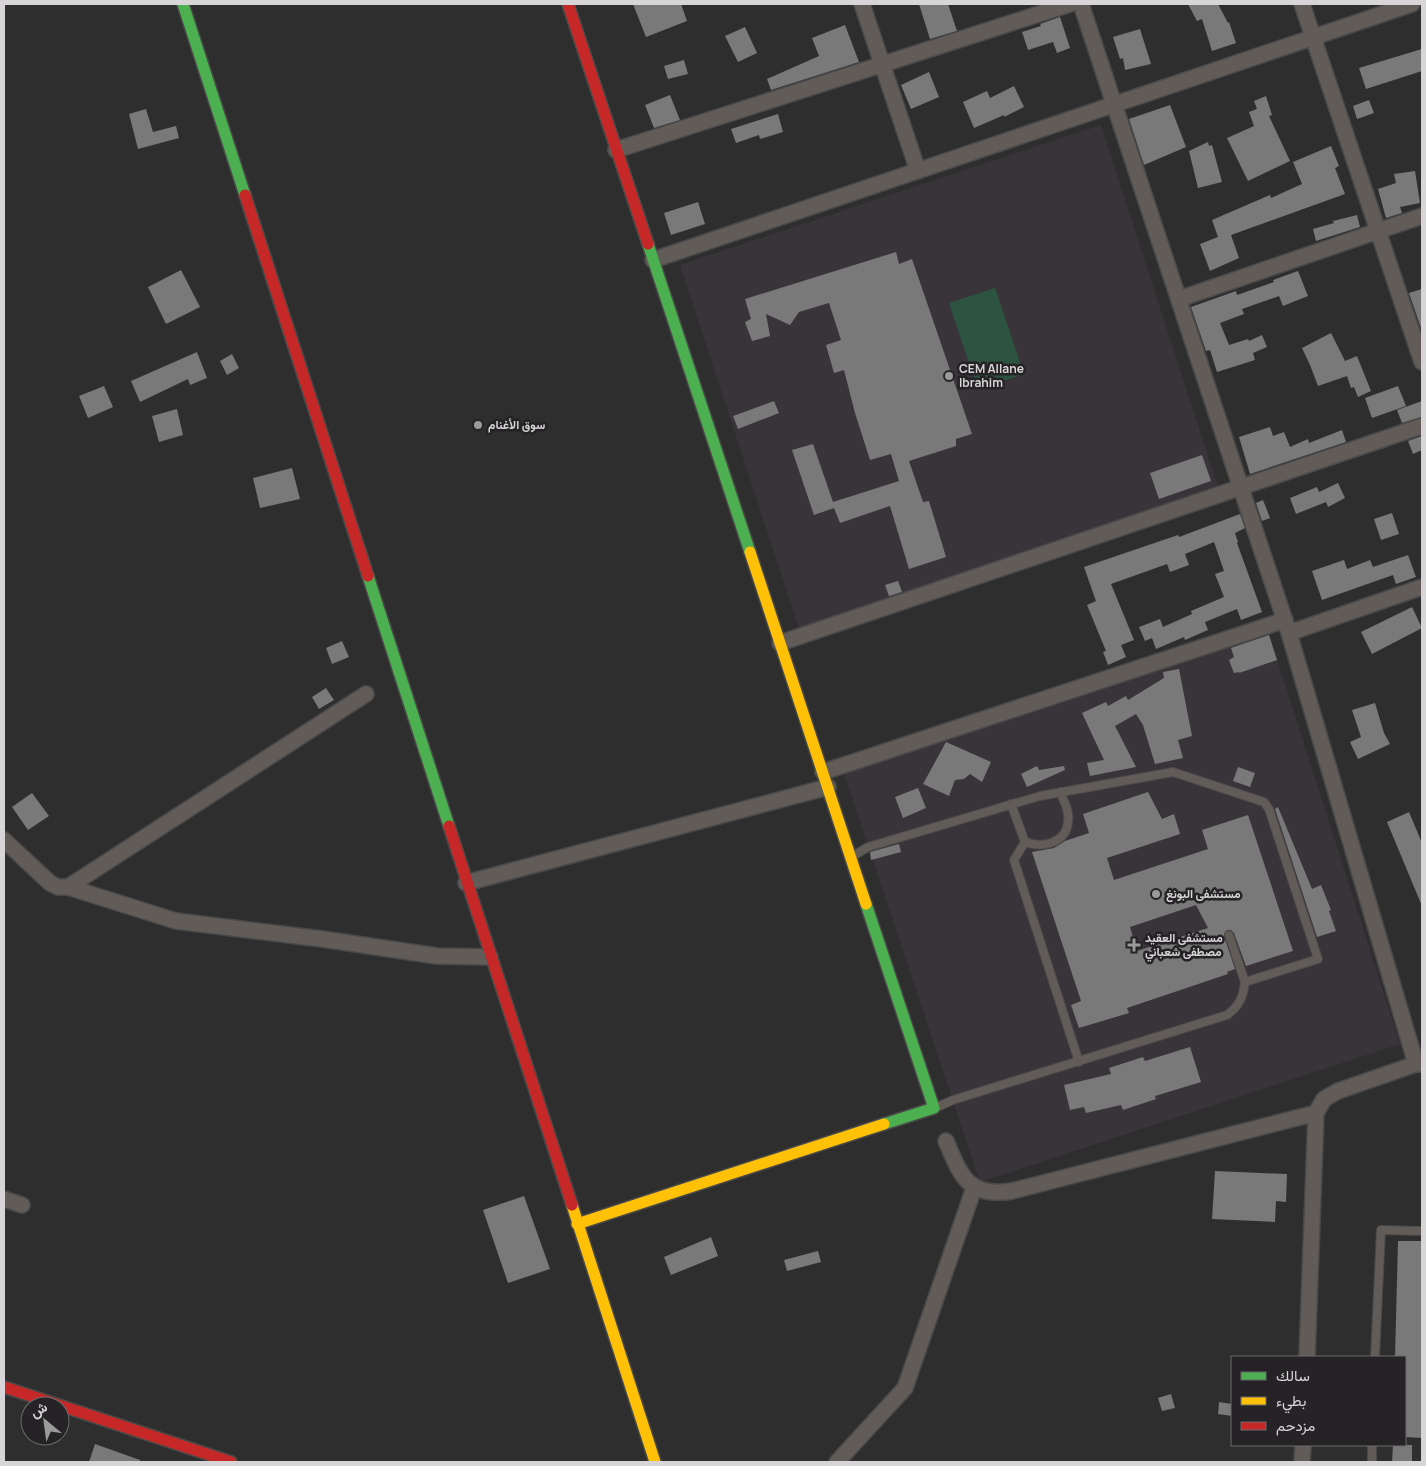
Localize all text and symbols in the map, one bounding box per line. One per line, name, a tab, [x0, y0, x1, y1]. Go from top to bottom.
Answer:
place label: CEM Allane Ibrahim	[959, 360, 1024, 391]
marker: CEM Allane Ibrahim	[943, 370, 955, 382]
place label: سوق الأغنام	[488, 416, 546, 433]
marker: سوق الأغنام	[472, 419, 484, 431]
place label: مستشفى البونغ	[1166, 885, 1241, 902]
marker: مستشفى البونغ	[1150, 888, 1162, 900]
place label: مستشفى العقيد مصطفى شعباني	[1145, 929, 1223, 962]
marker: مستشفى العقيد مصطفى شعباني	[1127, 938, 1141, 952]
legend	[1231, 1356, 1406, 1446]
text: سالك	[1276, 1365, 1310, 1386]
text: بطيء	[1276, 1390, 1306, 1414]
north arrow	[20, 1396, 70, 1446]
text: ش	[26, 1397, 51, 1422]
text: مزدحم	[1276, 1415, 1315, 1436]

